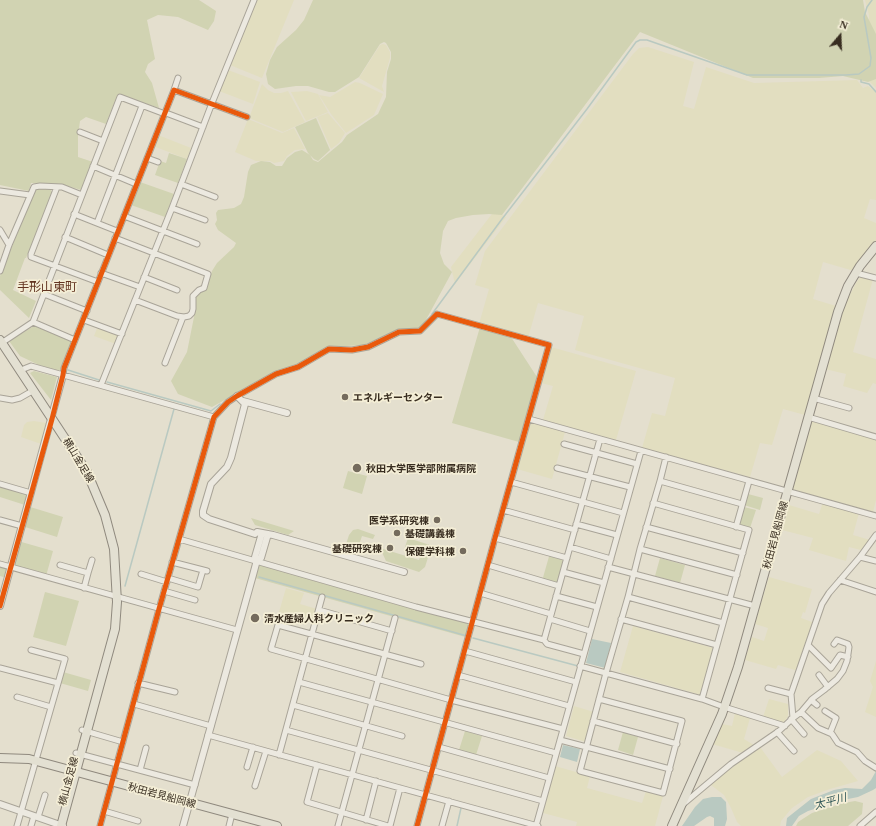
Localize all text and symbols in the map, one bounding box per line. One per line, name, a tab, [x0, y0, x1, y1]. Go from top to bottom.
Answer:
north arrow	[820, 16, 860, 56]
text: N	[838, 18, 850, 32]
district label: 手形山東町	[17, 279, 77, 293]
place label: エネルギーセンター	[353, 391, 443, 403]
marker: エネルギーセンター	[340, 392, 350, 402]
street label: 横山金足線	[61, 435, 97, 485]
marker: 秋田大学医学部附属病院	[351, 462, 363, 474]
place label: 秋田大学医学部附属病院	[366, 462, 476, 474]
street label: 秋田岩見船岡線	[760, 500, 790, 570]
place label: 医学系研究棟	[369, 514, 429, 526]
marker: 医学系研究棟	[432, 515, 442, 525]
place label: 基礎講義棟	[405, 527, 455, 539]
marker: 基礎講義棟	[392, 528, 402, 538]
place label: 基礎研究棟	[332, 542, 382, 554]
marker: 基礎研究棟	[385, 543, 395, 553]
place label: 保健学科棟	[405, 545, 455, 557]
marker: 保健学科棟	[458, 546, 468, 556]
marker: 清水産婦人科クリニック	[249, 612, 261, 624]
place label: 清水産婦人科クリニック	[264, 612, 374, 624]
street label: 横山金足線	[56, 755, 80, 807]
street label: 秋田岩見船岡線	[127, 780, 197, 810]
water label: 太平川	[812, 790, 848, 812]

